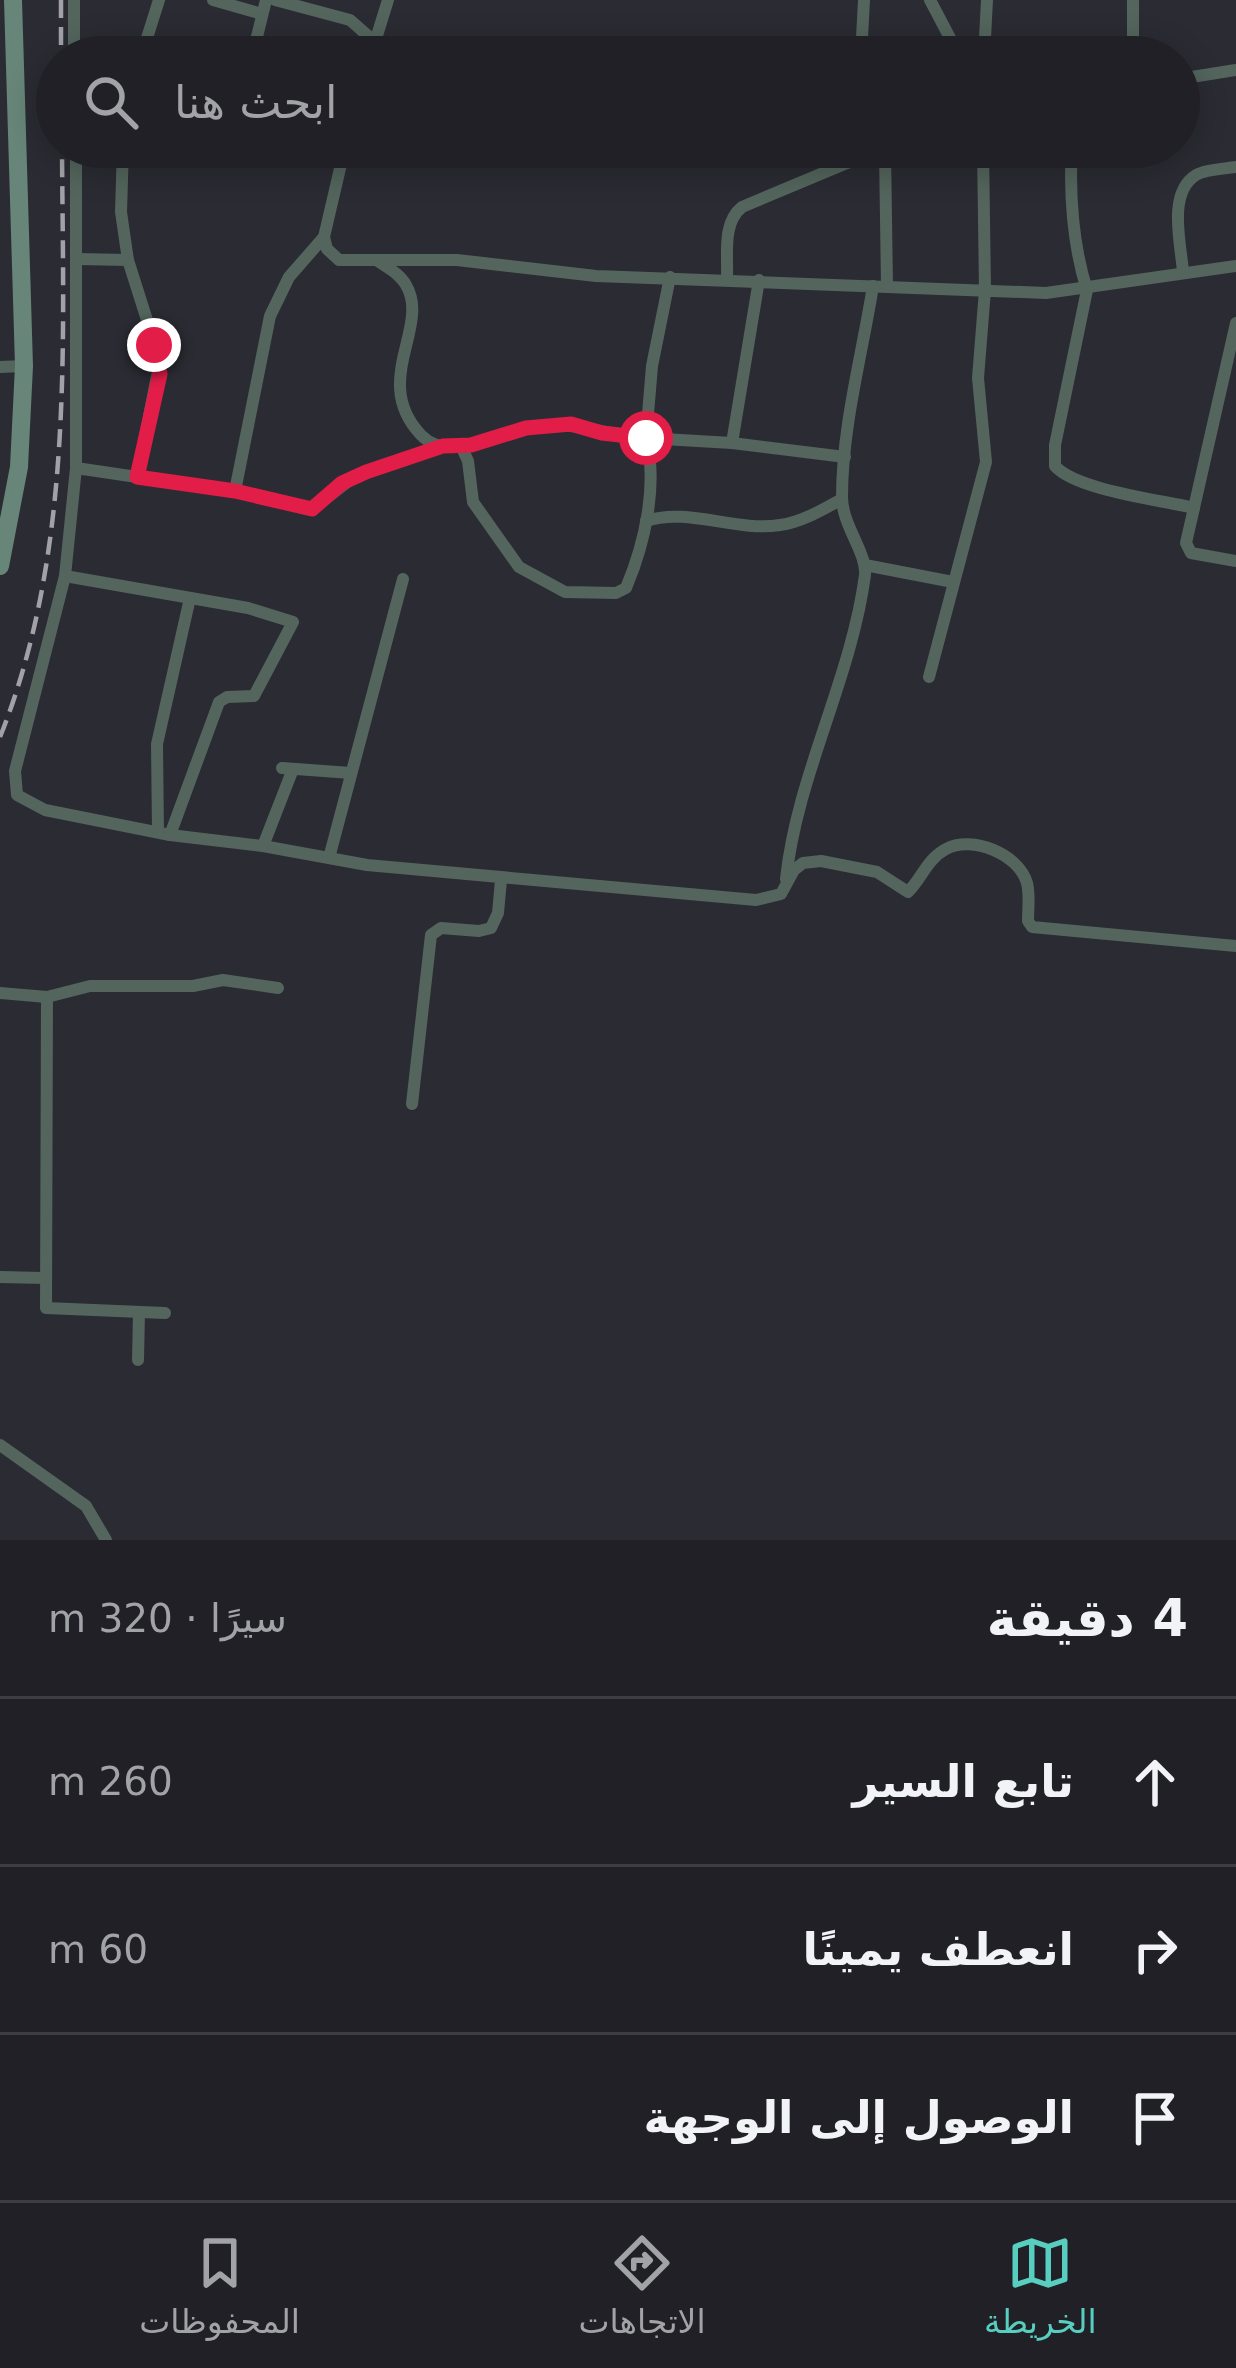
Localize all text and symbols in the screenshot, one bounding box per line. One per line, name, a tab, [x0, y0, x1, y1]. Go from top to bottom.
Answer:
search box	[36, 36, 1200, 168]
icon: search	[78, 69, 144, 135]
text: ابحث هنا	[174, 76, 338, 129]
route end	[127, 318, 181, 372]
route start	[619, 411, 673, 465]
text: 4 دقيقة	[987, 1589, 1188, 1648]
text: سيرًا · 320 m	[48, 1596, 287, 1641]
icon: ahead	[1122, 1749, 1188, 1815]
text: تابع السير	[852, 1755, 1074, 1808]
text: 260 m	[48, 1759, 173, 1804]
icon: right	[1122, 1917, 1188, 1983]
text: انعطف يمينًا	[802, 1923, 1074, 1976]
text: 60 m	[48, 1927, 148, 1972]
icon: arrive	[1122, 2085, 1188, 2151]
text: الوصول إلى الوجهة	[644, 2091, 1074, 2144]
tab: المحفوظات	[139, 2230, 300, 2341]
tab: الاتجاهات	[579, 2230, 706, 2341]
tab: الخريطة	[984, 2230, 1097, 2341]

